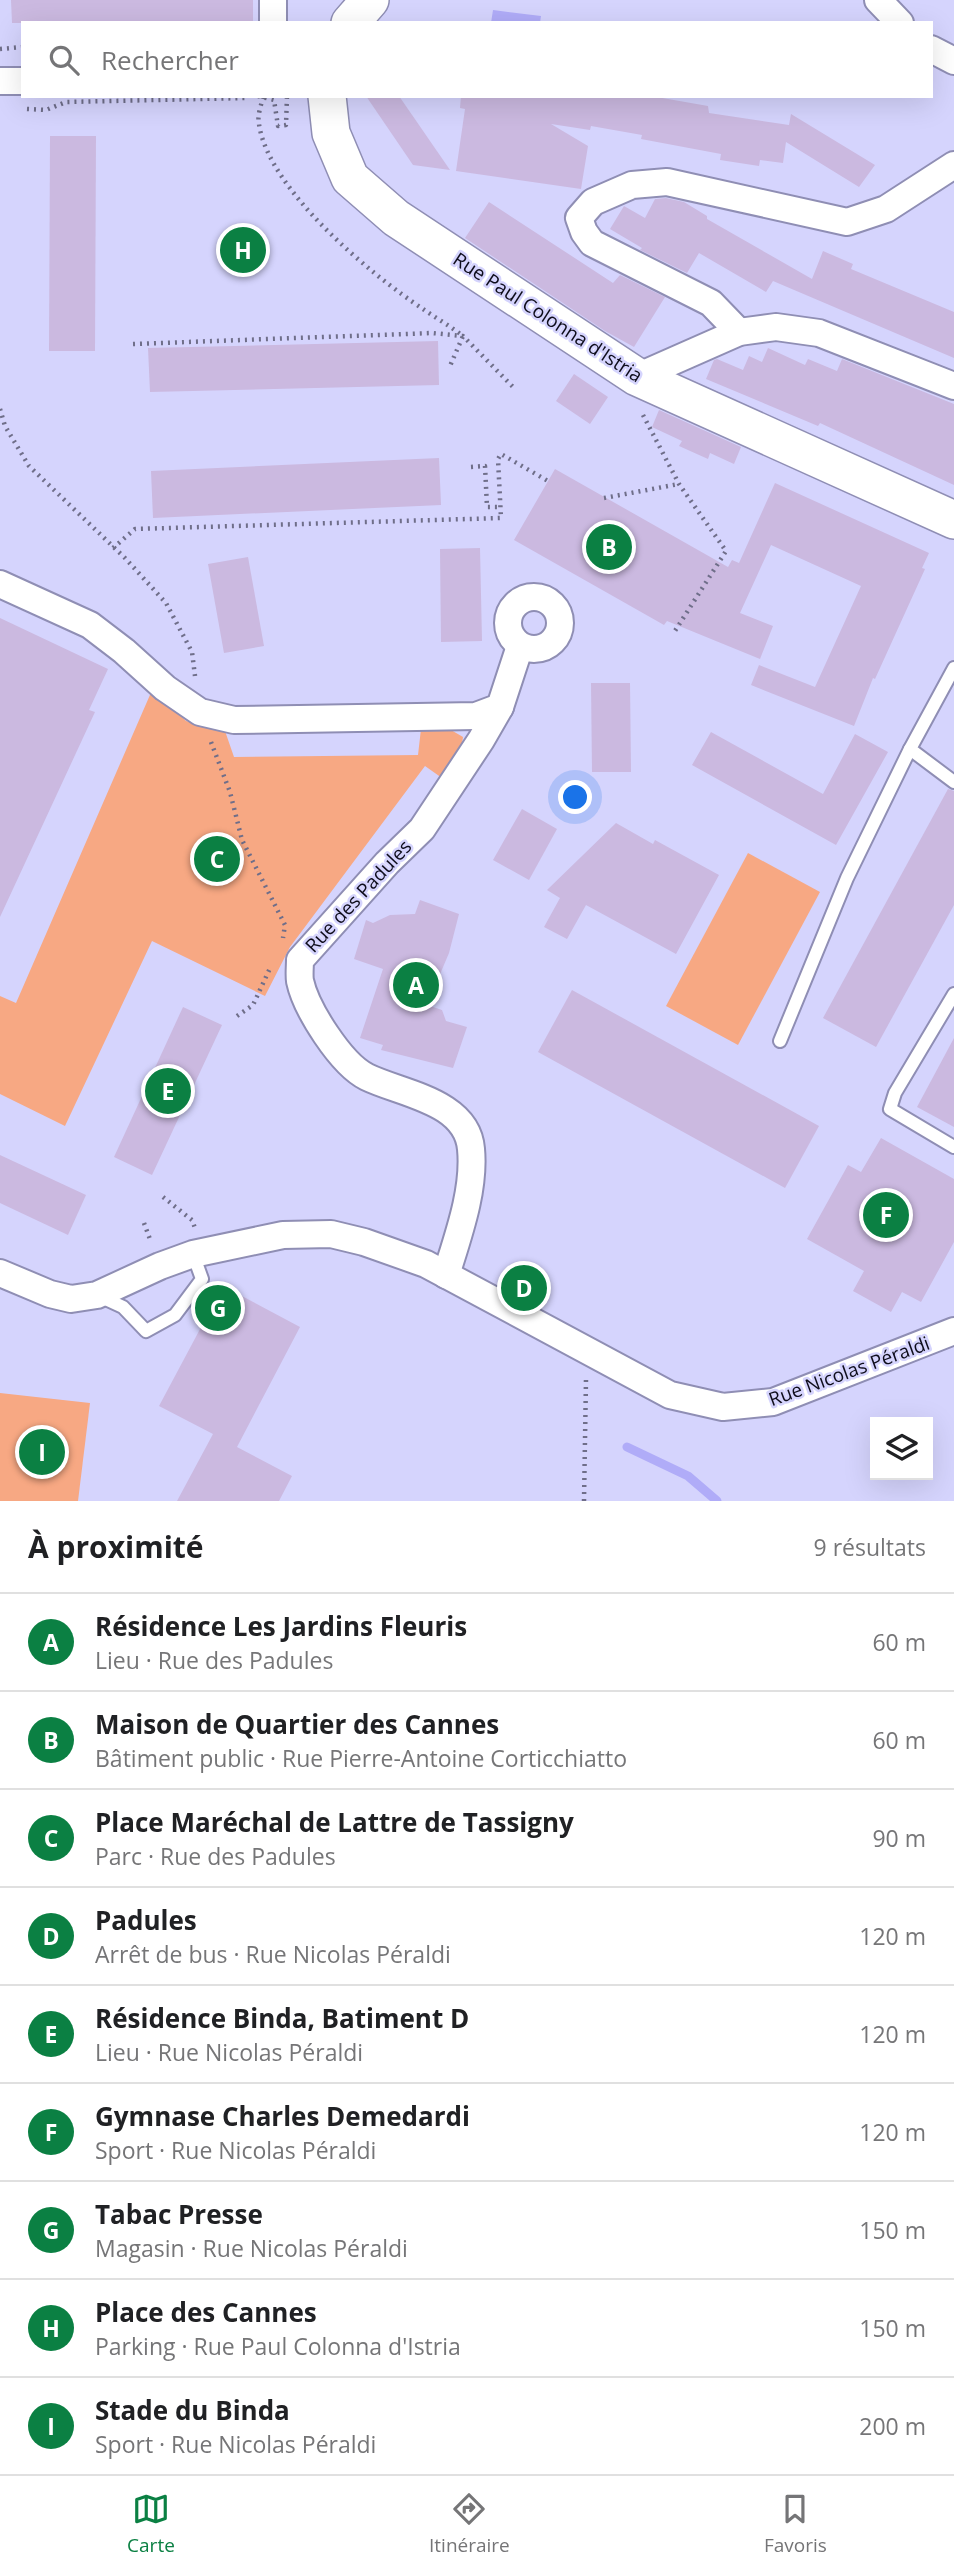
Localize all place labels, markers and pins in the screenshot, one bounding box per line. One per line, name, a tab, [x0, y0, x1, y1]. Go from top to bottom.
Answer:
pin: H	[220, 224, 266, 276]
pin: B	[586, 521, 632, 573]
pin: C	[194, 833, 240, 885]
pin: A	[393, 959, 439, 1011]
pin: E	[145, 1065, 191, 1117]
pin: F	[863, 1189, 909, 1241]
pin: D	[501, 1262, 547, 1314]
pin: G	[195, 1282, 241, 1334]
pin: I	[19, 1426, 65, 1478]

